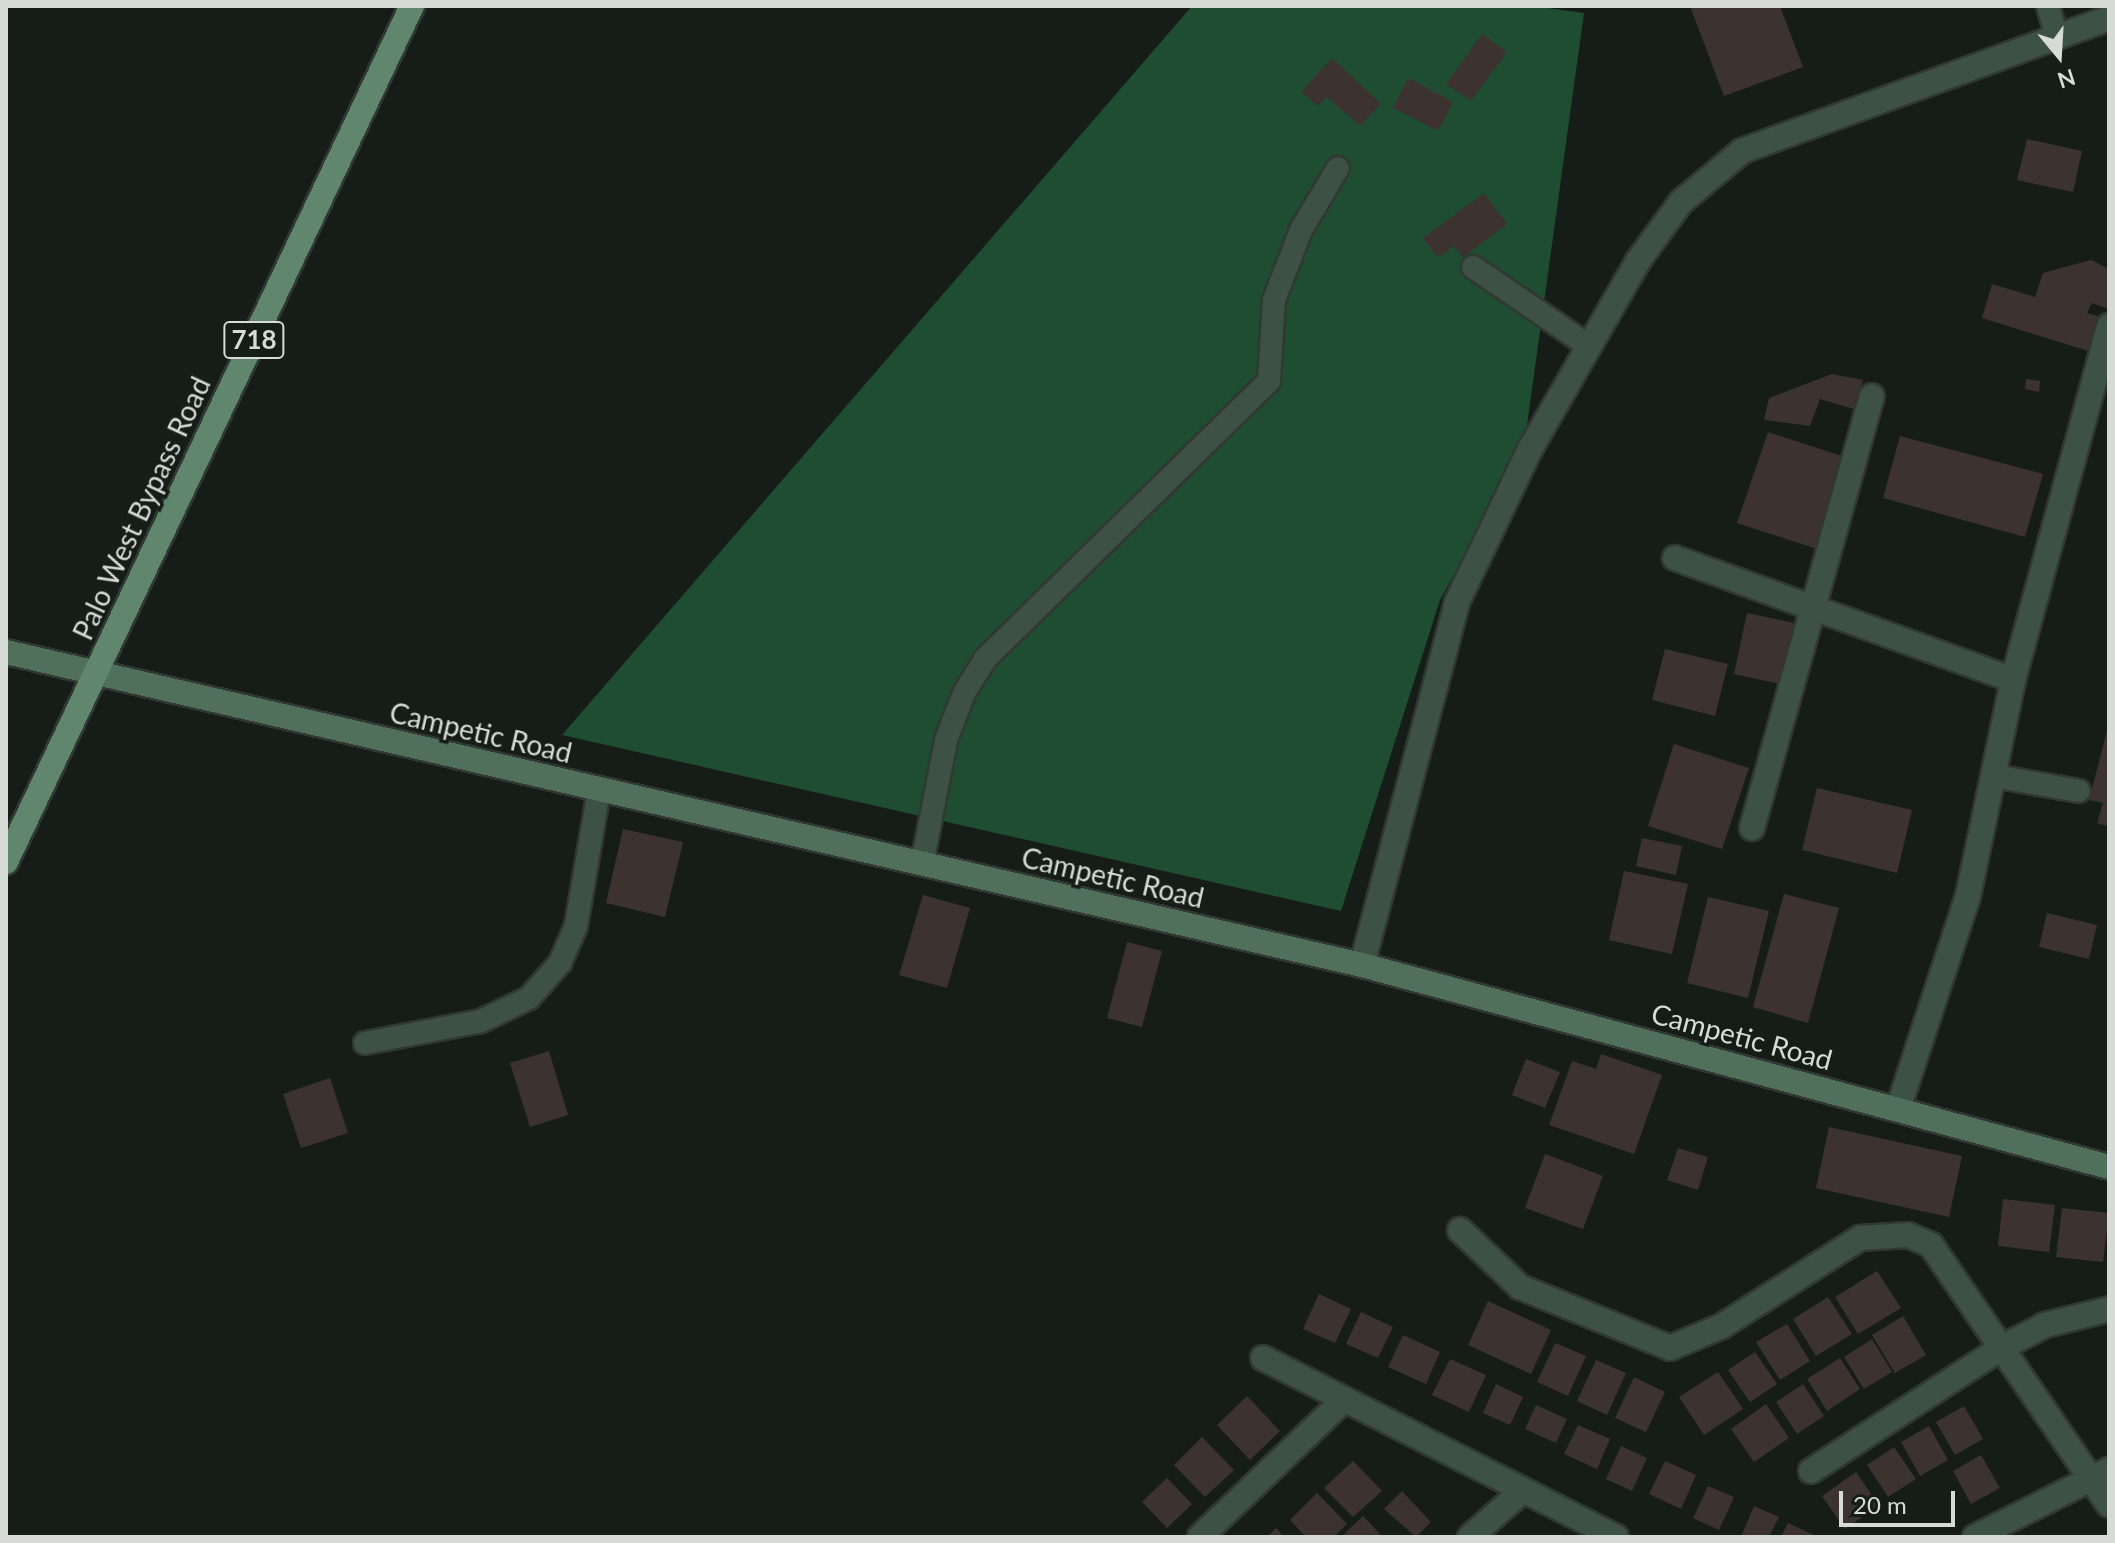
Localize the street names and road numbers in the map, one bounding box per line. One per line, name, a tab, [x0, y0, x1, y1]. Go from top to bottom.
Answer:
road number: 718	[222, 318, 286, 362]
street label: Palo West Bypass Road	[65, 371, 217, 645]
street label: Campetic Road	[387, 695, 575, 769]
street label: Campetic Road	[1019, 840, 1207, 914]
street label: Campetic Road	[1648, 996, 1836, 1076]

